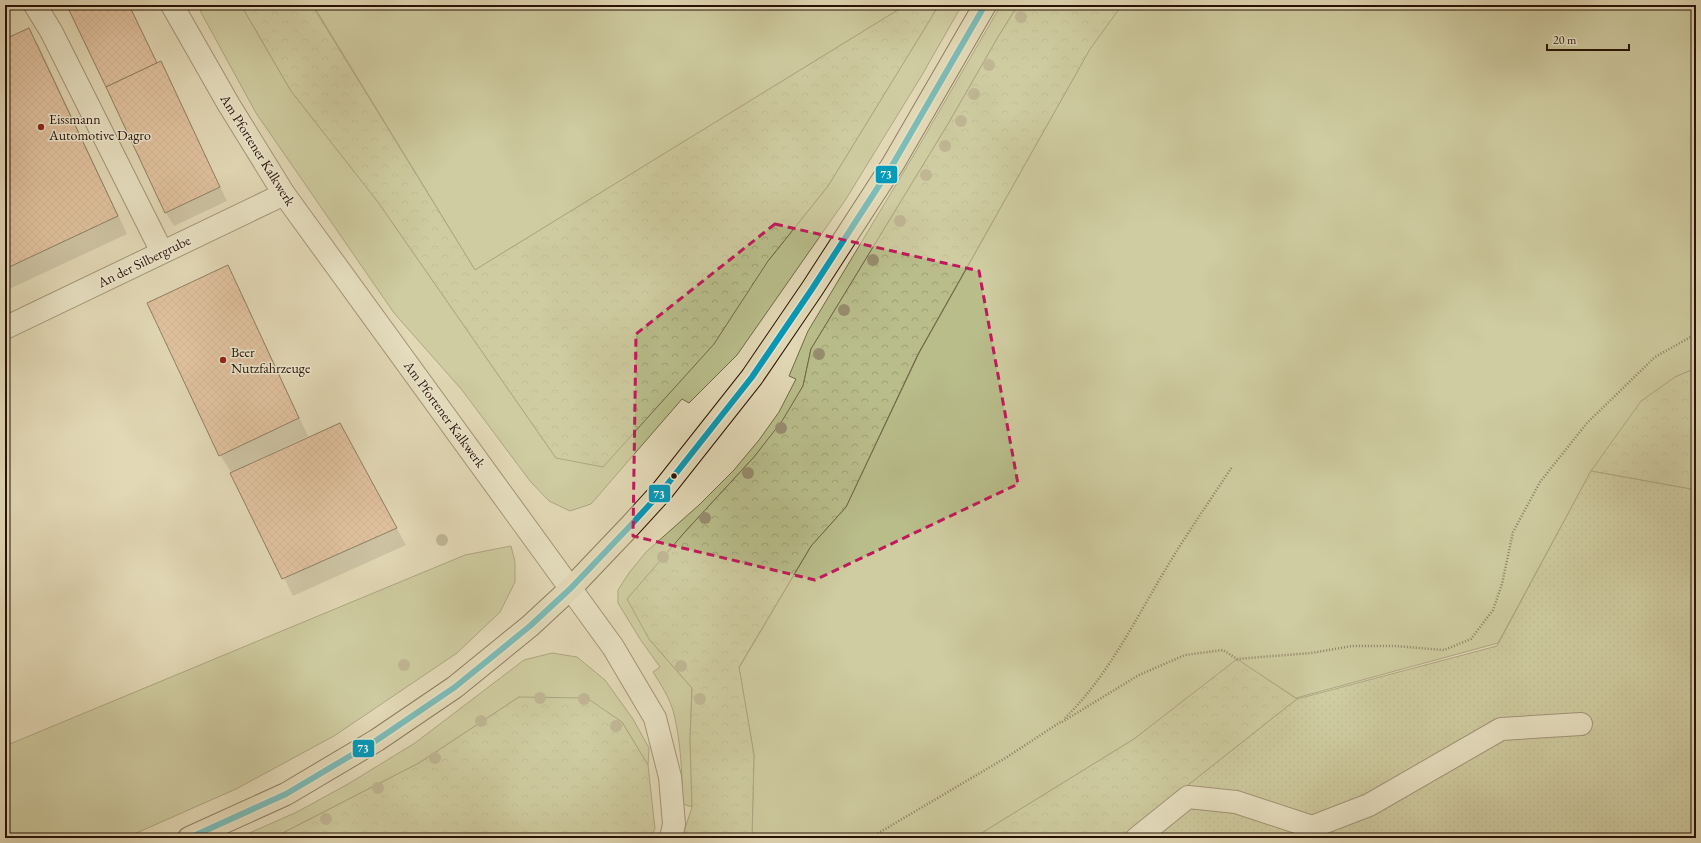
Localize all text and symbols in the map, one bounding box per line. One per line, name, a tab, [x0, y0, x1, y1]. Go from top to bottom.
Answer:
scale bar	[1547, 26, 1629, 52]
text: 20 m	[1553, 32, 1577, 48]
street label: Am Pfortener Kalkwerk	[216, 90, 300, 209]
place label: Eissmann Automotive Dagro	[48, 110, 151, 144]
marker: Eissmann Automotive Dagro	[36, 122, 46, 132]
line badge: 73	[875, 165, 898, 184]
text: 73	[880, 167, 892, 181]
street label: An der Silbergrube	[94, 230, 194, 292]
place label: Beer Nutzfahrzeuge	[231, 343, 311, 377]
marker: Beer Nutzfahrzeuge	[218, 355, 228, 365]
street label: Am Pfortener Kalkwerk	[400, 356, 490, 471]
unlabelled marker	[669, 471, 679, 481]
line badge: 73	[648, 484, 671, 503]
text: 73	[653, 487, 665, 501]
line badge: 73	[352, 739, 375, 758]
text: 73	[357, 741, 369, 755]

